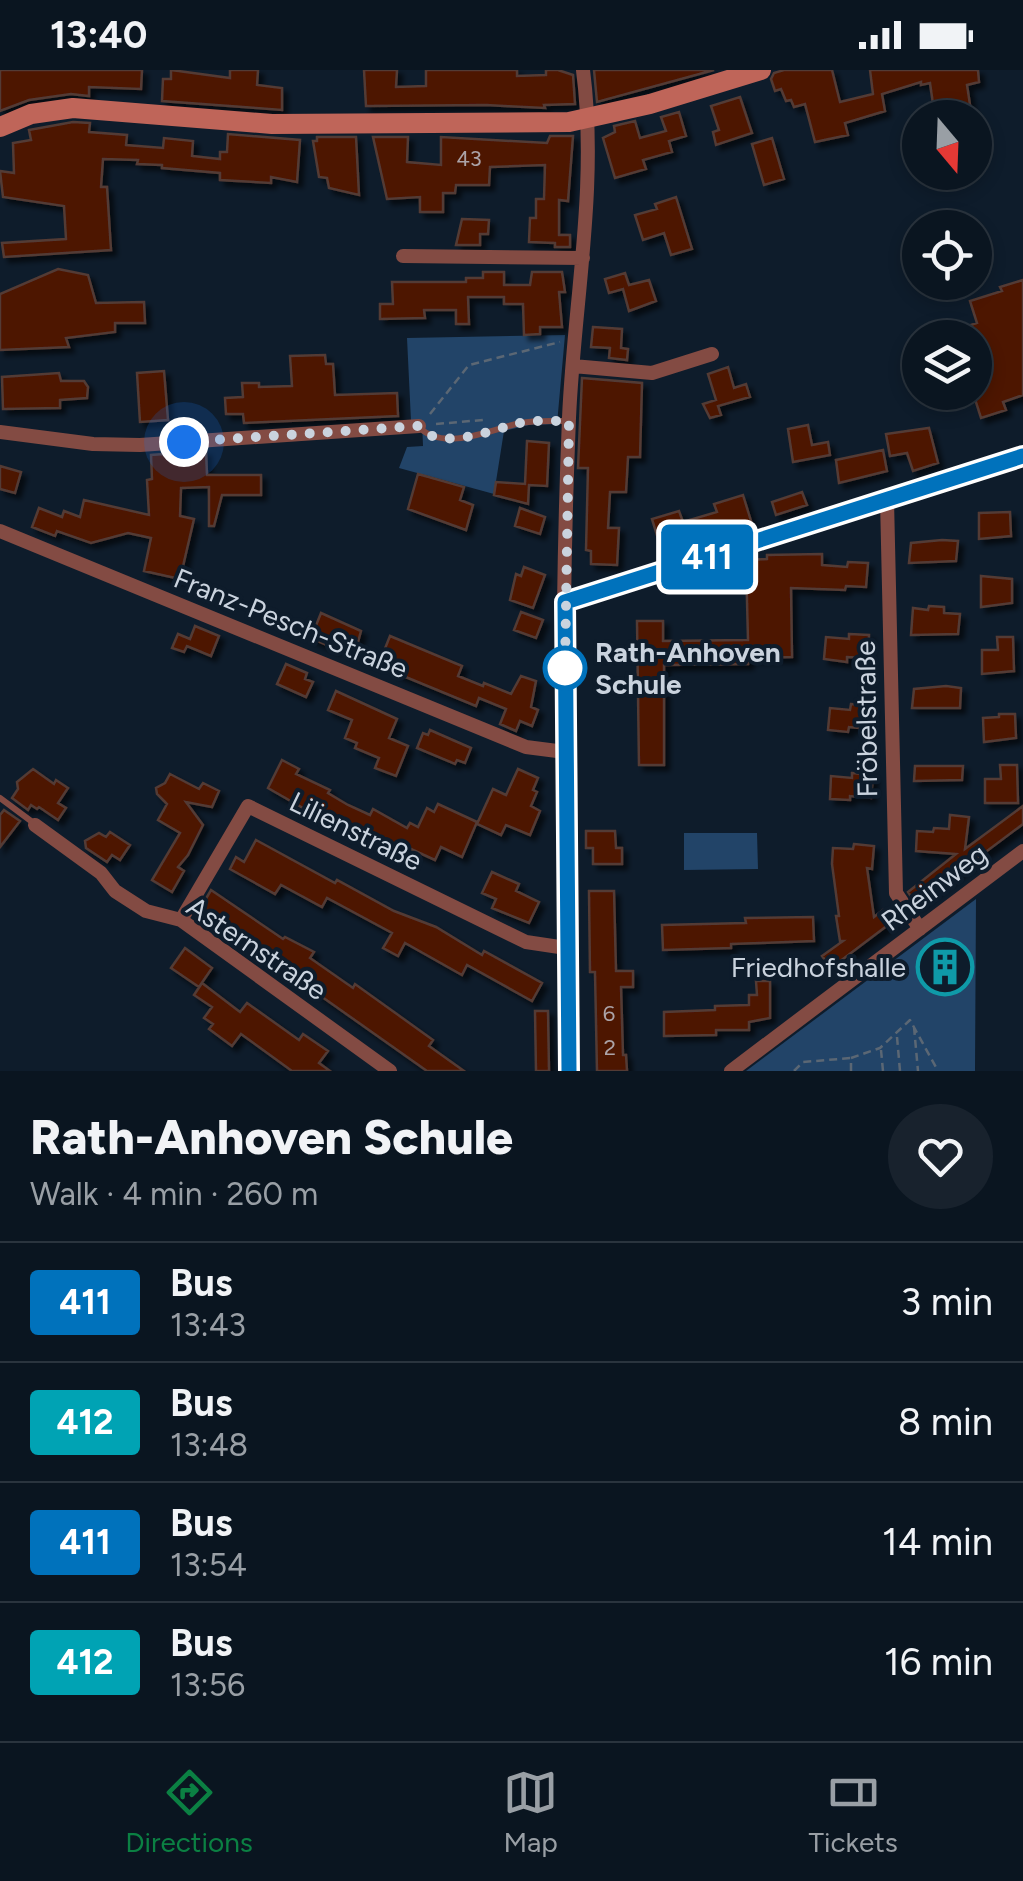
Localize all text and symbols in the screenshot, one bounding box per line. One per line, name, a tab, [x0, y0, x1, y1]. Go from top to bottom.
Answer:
text: 13:40	[50, 12, 147, 58]
north arrow	[902, 100, 992, 190]
map controls	[902, 100, 992, 410]
house number: 43	[456, 145, 482, 172]
button: locate	[902, 210, 992, 300]
button: layers	[902, 320, 992, 410]
your location	[159, 417, 209, 467]
line badge: 411	[650, 524, 764, 590]
text: 411	[681, 536, 733, 578]
street label: Franz-Pesch-Straße	[169, 561, 413, 685]
place label: Rath-Anhoven Schule	[595, 635, 781, 701]
street label: Fröbelstraße	[848, 640, 884, 798]
marker: Rath-Anhoven Schule	[544, 647, 586, 689]
street label: Lilienstraße	[284, 784, 428, 878]
street label: Rheinweg	[874, 836, 994, 938]
street label: Asternstraße	[181, 889, 333, 1007]
building icon: Friedhofshalle	[915, 937, 975, 997]
place label: Friedhofshalle	[731, 950, 906, 984]
house number: 6	[603, 1000, 615, 1027]
house number: 2	[604, 1034, 616, 1061]
button: heart	[888, 1104, 993, 1209]
text: Rath-Anhoven Schule	[30, 1108, 513, 1166]
text: Walk · 4 min · 260 m	[30, 1175, 318, 1213]
text: Bus	[170, 1260, 233, 1306]
text: 3 min	[901, 1279, 993, 1325]
text: 411	[59, 1281, 111, 1323]
text: 13:43	[170, 1306, 246, 1344]
text: Bus	[170, 1380, 233, 1426]
text: 8 min	[898, 1399, 993, 1445]
text: 412	[56, 1401, 114, 1443]
text: 13:48	[170, 1426, 248, 1464]
text: Bus	[170, 1500, 233, 1546]
text: 14 min	[882, 1519, 993, 1565]
text: 411	[59, 1521, 111, 1563]
text: 13:54	[170, 1546, 247, 1584]
text: Bus	[170, 1620, 233, 1666]
text: 16 min	[884, 1639, 993, 1685]
text: 412	[56, 1641, 114, 1683]
text: 13:56	[170, 1666, 245, 1704]
tab: Directions	[125, 1765, 253, 1859]
tab: Map	[503, 1765, 558, 1859]
tab: Tickets	[809, 1765, 898, 1859]

